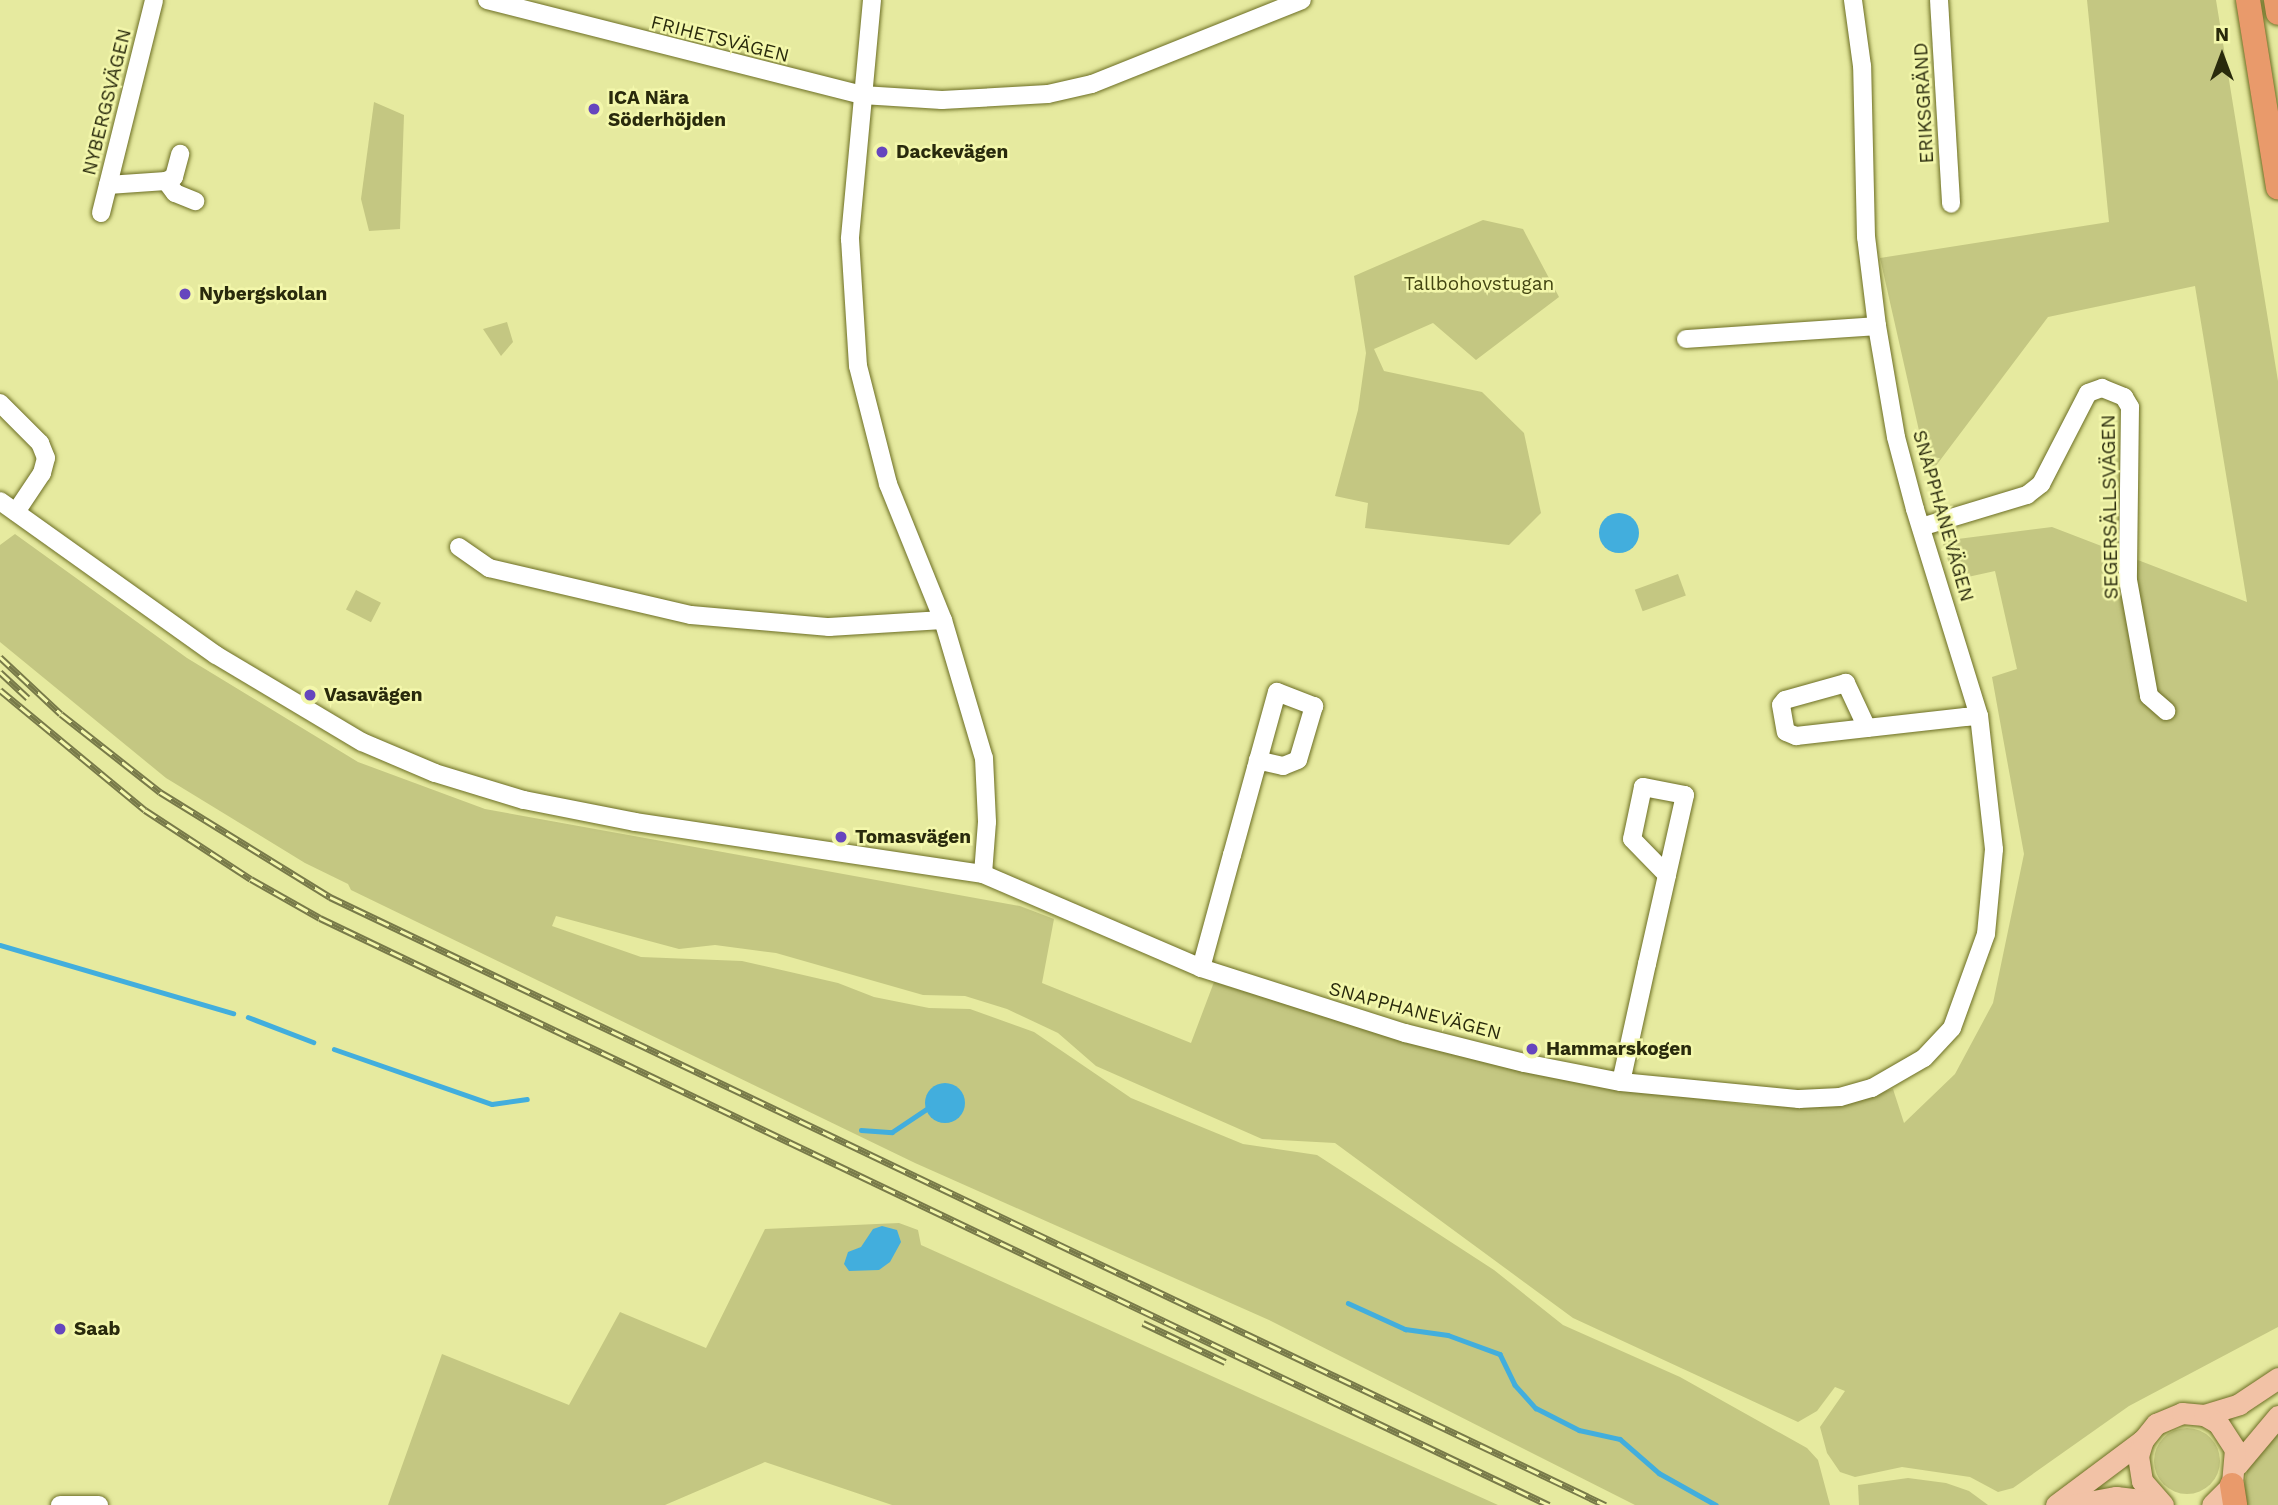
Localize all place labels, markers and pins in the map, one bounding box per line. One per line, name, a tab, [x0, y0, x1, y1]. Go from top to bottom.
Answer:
place label: ICA Nära Söderhöjden	[608, 87, 726, 131]
marker: ICA Nära Söderhöjden	[586, 101, 602, 117]
place label: Dackevägen	[896, 141, 1008, 163]
marker: Dackevägen	[874, 144, 890, 160]
place label: Nybergskolan	[199, 283, 327, 305]
marker: Nybergskolan	[177, 286, 193, 302]
place label: Vasavägen	[324, 684, 423, 706]
marker: Vasavägen	[302, 687, 318, 703]
place label: Tomasvägen	[855, 826, 971, 848]
marker: Tomasvägen	[833, 829, 849, 845]
place label: Hammarskogen	[1546, 1038, 1692, 1060]
marker: Hammarskogen	[1524, 1041, 1540, 1057]
place label: Saab	[74, 1318, 120, 1340]
marker: Saab	[52, 1321, 68, 1337]

